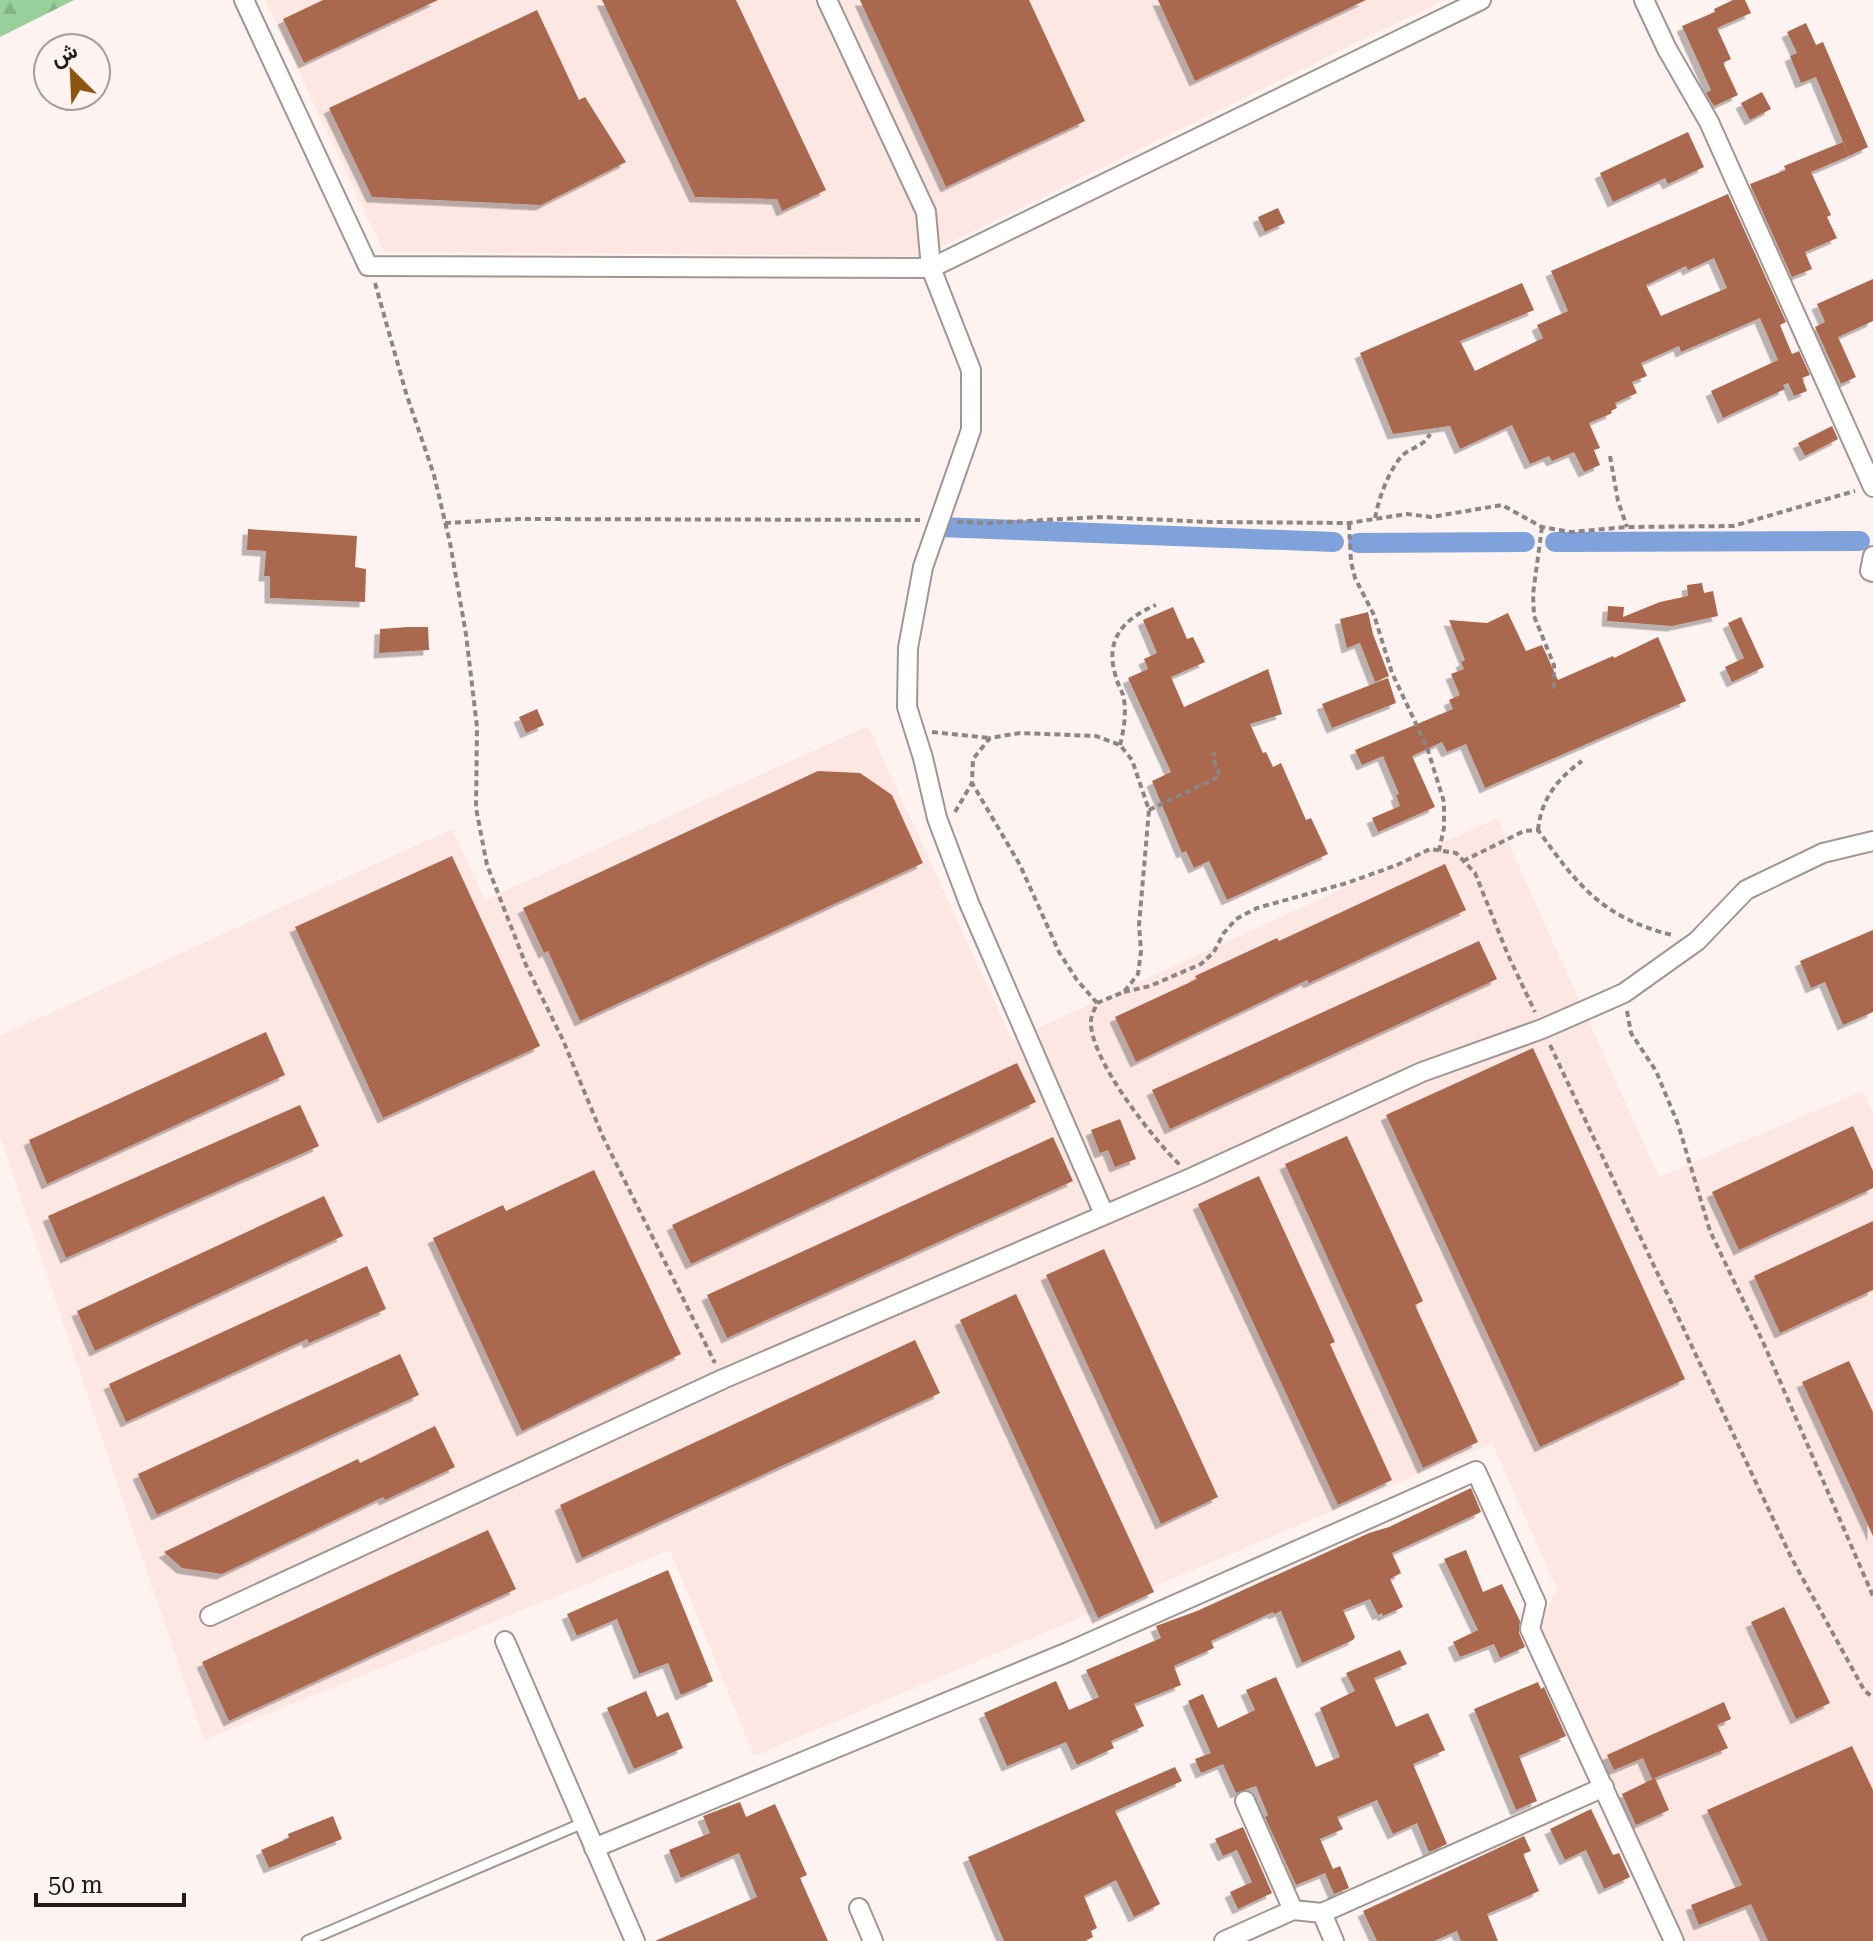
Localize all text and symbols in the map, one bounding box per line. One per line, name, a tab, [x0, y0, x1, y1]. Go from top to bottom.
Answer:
north arrow	[32, 32, 112, 112]
text: ش	[47, 37, 82, 72]
scale bar	[36, 1857, 184, 1907]
text: 50 m	[48, 1871, 103, 1899]

